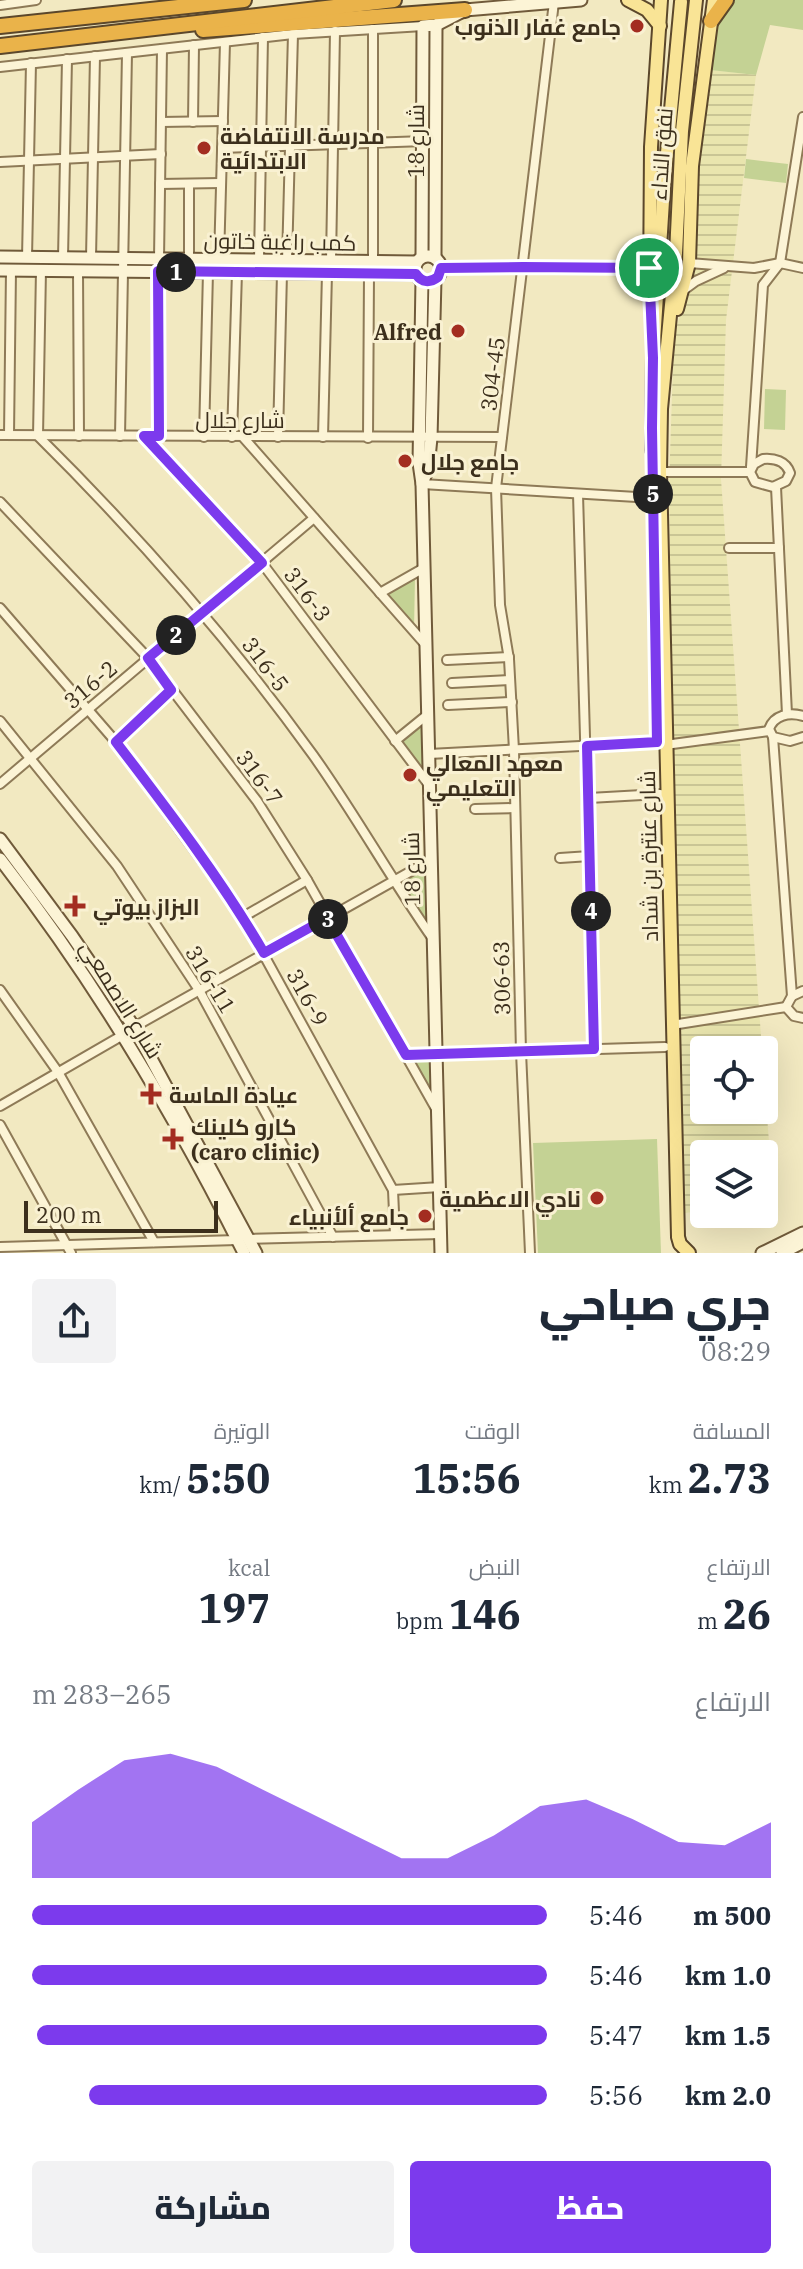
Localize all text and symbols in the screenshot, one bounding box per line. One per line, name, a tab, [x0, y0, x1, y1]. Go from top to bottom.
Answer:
place label: جامع غفار الذنوب	[455, 12, 621, 42]
marker: جامع غفار الذنوب	[628, 17, 646, 35]
street label: شارع 18	[401, 104, 431, 178]
street label: نفق النداء	[643, 107, 679, 201]
place label: مدرسة الانتفاضة الابتدائية	[220, 121, 385, 175]
marker: مدرسة الانتفاضة الابتدائية	[195, 139, 213, 157]
street label: كمب راغبة خاتون	[203, 225, 357, 257]
pin	[615, 234, 683, 302]
icon: arrive	[627, 246, 671, 290]
pin: 1	[156, 252, 196, 292]
text: 1	[169, 257, 183, 286]
place label: Alfred	[374, 317, 442, 346]
marker: Alfred	[449, 322, 467, 340]
street label: 304-45	[473, 335, 511, 413]
street label: شارع جلال	[195, 405, 285, 435]
place label: جامع جلال	[421, 447, 519, 477]
marker: جامع جلال	[396, 452, 414, 470]
pin: 5	[633, 474, 673, 514]
text: 5	[646, 479, 660, 508]
street label: 316-3	[278, 561, 338, 627]
pin: 2	[156, 615, 196, 655]
text: 2	[169, 620, 183, 649]
street label: 316-5	[236, 631, 296, 697]
street label: 316-2	[57, 653, 123, 715]
street label: 316-7	[230, 744, 290, 810]
place label: معهد المعالي التعليمي	[426, 748, 563, 806]
marker: معهد المعالي التعليمي	[401, 766, 419, 784]
street label: شارع عنترة بن شداد	[632, 770, 665, 942]
street label: شارع 18	[396, 832, 427, 906]
pin: 4	[571, 891, 611, 931]
place label: البزاز بيوتي	[93, 892, 200, 925]
marker: البزاز بيوتي	[64, 895, 86, 917]
text: 4	[584, 896, 598, 925]
pin: 3	[308, 899, 348, 939]
text: 3	[321, 904, 335, 933]
street label: شارع الاصمعي	[72, 934, 170, 1065]
street label: 316-11	[179, 940, 243, 1018]
street label: 306-63	[486, 940, 516, 1016]
street label: 316-9	[280, 963, 336, 1031]
map controls	[690, 1036, 778, 1228]
button: locate	[690, 1036, 778, 1124]
place label: عيادة الماسة	[169, 1080, 298, 1109]
marker: عيادة الماسة	[140, 1083, 162, 1105]
place label: كارو كلينك (caro clinic)	[191, 1112, 320, 1166]
marker: كارو كلينك (caro clinic)	[162, 1128, 184, 1150]
button: layers	[690, 1140, 778, 1228]
place label: نادي الاعظمية	[439, 1184, 581, 1217]
marker: نادي الاعظمية	[588, 1189, 606, 1207]
scale bar	[24, 1197, 218, 1233]
text: 200 m	[36, 1200, 102, 1229]
place label: جامع ألأنبياء	[289, 1202, 409, 1232]
marker: جامع ألأنبياء	[416, 1207, 434, 1225]
text: جري صباحي	[539, 1275, 771, 1332]
button: share	[32, 1279, 116, 1363]
text: 08:29	[701, 1334, 771, 1368]
text: الوتيرة	[214, 1416, 270, 1445]
text: الوقت	[465, 1416, 521, 1445]
text: المسافة	[693, 1416, 771, 1445]
text: 5:50	[186, 1452, 270, 1504]
text: 15:56	[413, 1452, 521, 1504]
text: 2.73	[688, 1452, 771, 1504]
text: /km	[139, 1470, 186, 1499]
text: km	[649, 1470, 688, 1499]
text: النبض	[469, 1552, 521, 1581]
text: الارتفاع	[707, 1552, 771, 1581]
text: kcal	[228, 1553, 270, 1582]
text: 197	[198, 1582, 270, 1634]
text: 146	[449, 1588, 521, 1640]
text: 26	[723, 1588, 771, 1640]
text: bpm	[396, 1606, 449, 1635]
text: m	[697, 1606, 723, 1635]
text: 265–283 m	[32, 1677, 172, 1711]
text: الارتفاع	[695, 1684, 771, 1718]
text: 5:46	[589, 1898, 643, 1932]
text: 500 m	[693, 1898, 771, 1932]
text: 5:46	[589, 1958, 643, 1992]
text: 1.0 km	[685, 1958, 771, 1992]
text: 5:47	[589, 2018, 643, 2052]
text: 1.5 km	[685, 2018, 771, 2052]
text: 5:56	[589, 2078, 643, 2112]
text: 2.0 km	[685, 2078, 771, 2112]
button: مشاركة	[32, 2161, 394, 2253]
button: حفظ	[410, 2161, 771, 2253]

